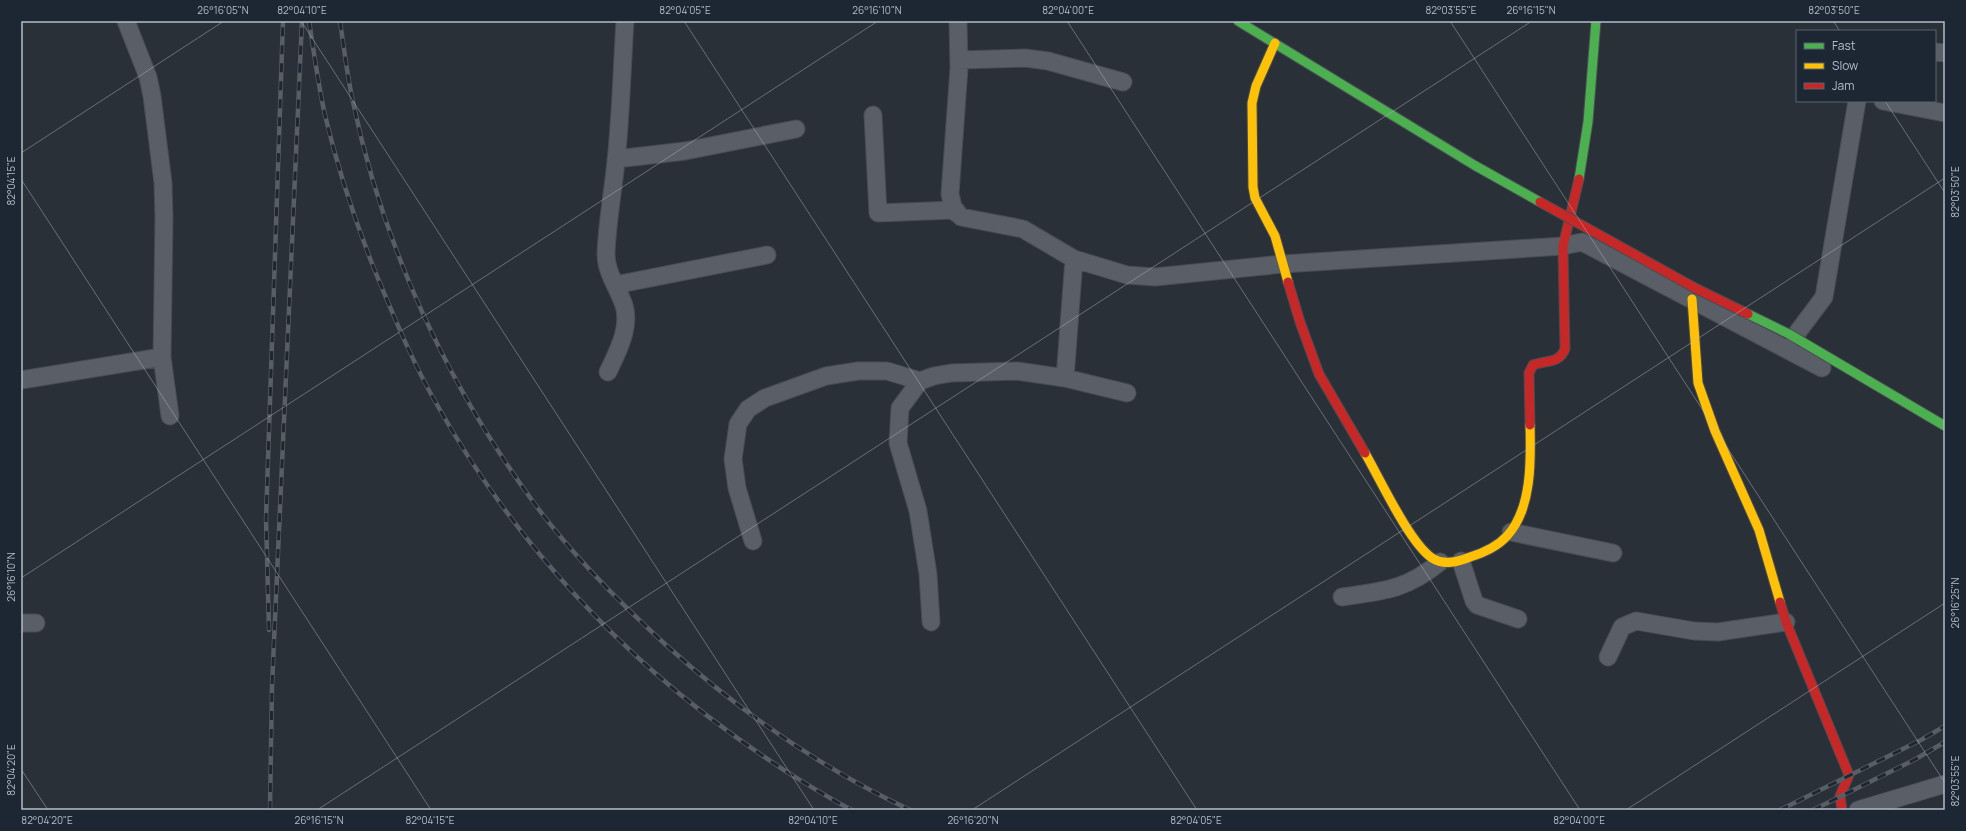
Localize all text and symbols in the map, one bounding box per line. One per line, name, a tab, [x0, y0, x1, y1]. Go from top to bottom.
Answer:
text: 26°16'05"N	[197, 3, 249, 17]
text: 82°04'10"E	[277, 3, 327, 17]
text: 82°04'05"E	[659, 3, 711, 17]
text: 26°16'10"N	[852, 3, 902, 17]
text: 82°04'00"E	[1042, 3, 1094, 17]
text: 82°03'55"E	[1426, 3, 1477, 17]
text: 26°16'15"N	[1506, 3, 1556, 17]
text: 82°03'50"E	[1808, 3, 1860, 17]
legend	[1796, 30, 1936, 102]
text: Fast	[1832, 37, 1856, 54]
text: Slow	[1832, 57, 1858, 74]
text: Jam	[1832, 77, 1854, 94]
text: 82°04'15"E	[4, 156, 18, 206]
text: 82°03'50"E	[1948, 166, 1962, 218]
text: 26°16'10"N	[4, 552, 18, 602]
text: 26°16'25"N	[1948, 577, 1962, 628]
text: 82°04'20"E	[4, 744, 18, 796]
text: 82°03'55"E	[1948, 755, 1962, 806]
text: 82°04'20"E	[21, 813, 73, 827]
text: 26°16'15"N	[294, 813, 344, 827]
text: 82°04'15"E	[405, 813, 455, 827]
text: 82°04'10"E	[788, 813, 838, 827]
text: 26°16'20"N	[947, 813, 999, 827]
text: 82°04'05"E	[1170, 813, 1222, 827]
text: 82°04'00"E	[1553, 813, 1605, 827]

